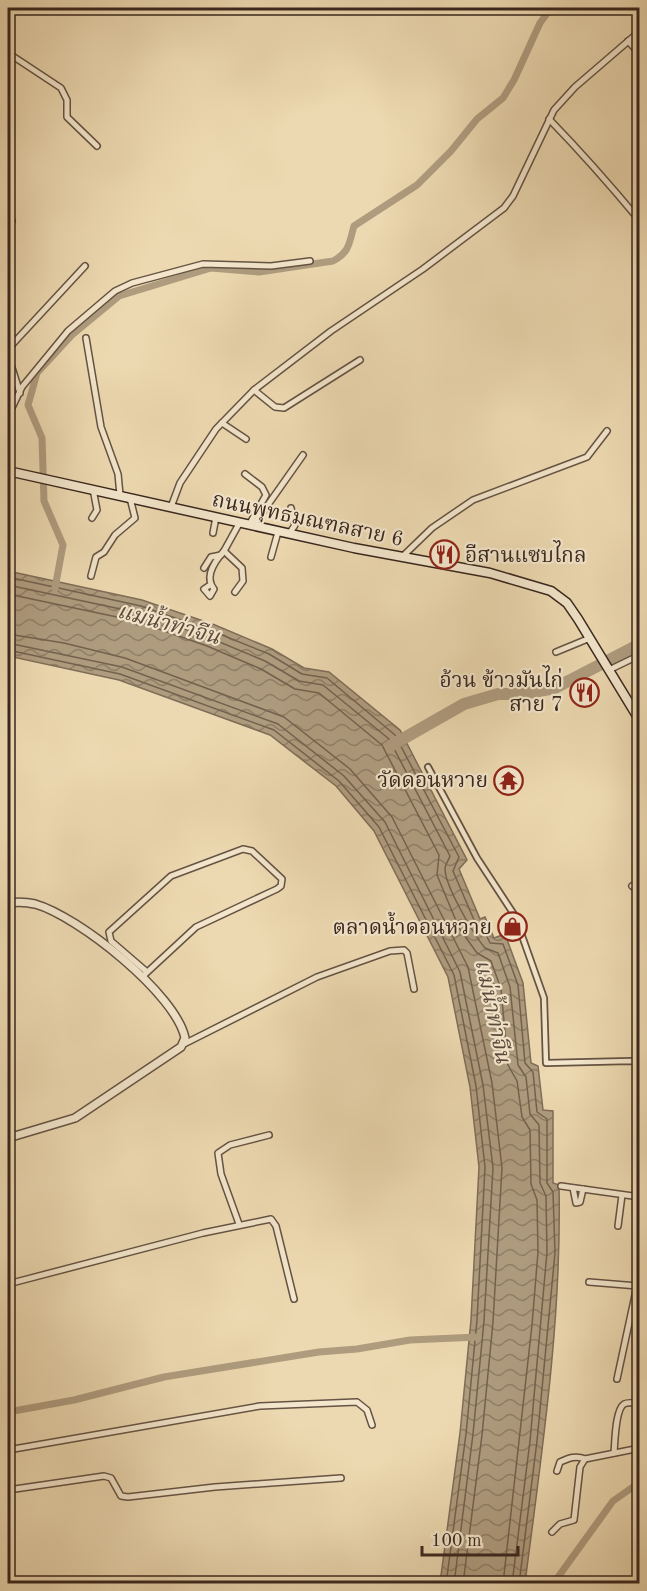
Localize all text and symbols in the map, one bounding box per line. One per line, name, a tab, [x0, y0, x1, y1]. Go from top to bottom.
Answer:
street label: ถนนพุทธมณฑลสาย 6	[210, 490, 405, 553]
restaurant icon: อีสานแซบไกล	[428, 539, 460, 571]
place label: อีสานแซบไกล	[465, 540, 587, 567]
water label: แม่น้ำท่าจีน	[115, 594, 225, 649]
place label: อ้วน ข้าวมันไก่ สาย 7	[439, 665, 563, 716]
restaurant icon: อ้วน ข้าวมันไก่ สาย 7	[568, 676, 600, 708]
temple icon: วัดดอนหวาย	[493, 764, 525, 796]
place label: วัดดอนหวาย	[377, 770, 488, 792]
place label: ตลาดน้ำดอนหวาย	[333, 911, 492, 939]
shop icon: ตลาดน้ำดอนหวาย	[497, 911, 529, 943]
water label: แม่น้ำท่าจีน	[470, 956, 521, 1066]
scale bar	[422, 1519, 518, 1557]
text: 100 m	[431, 1532, 482, 1550]

